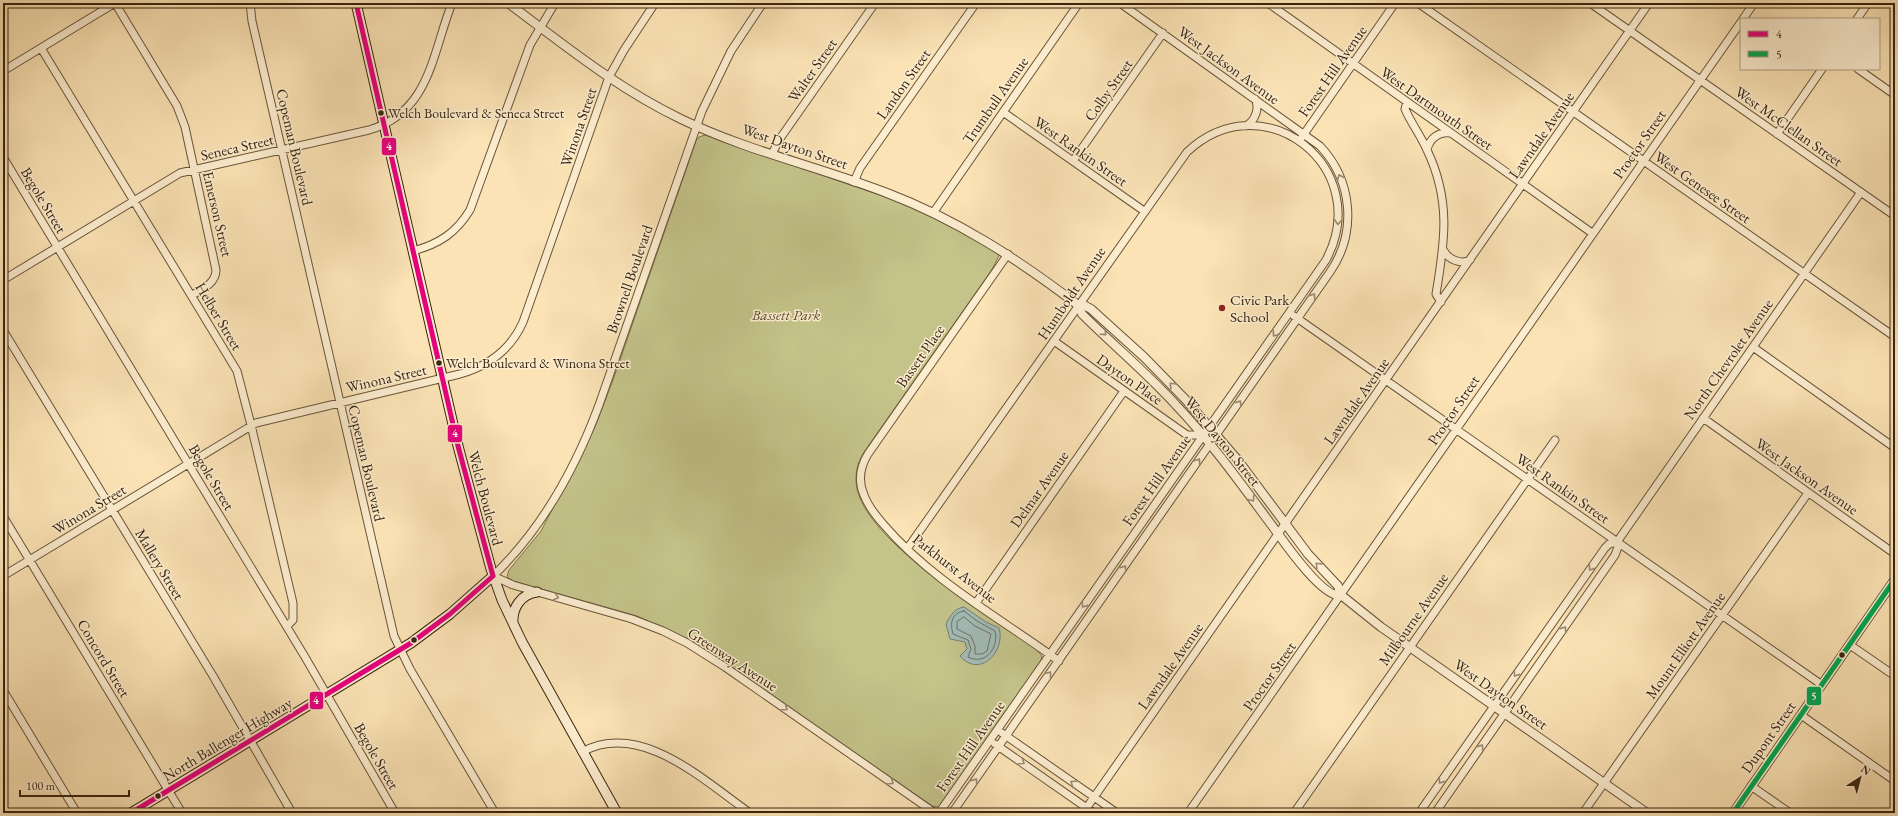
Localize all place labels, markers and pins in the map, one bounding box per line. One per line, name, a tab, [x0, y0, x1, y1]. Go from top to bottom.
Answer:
place label: Welch Boulevard & Seneca Street	[388, 104, 565, 122]
marker: Welch Boulevard & Seneca Street	[376, 108, 386, 118]
place label: Civic Park School	[1230, 290, 1290, 326]
marker: Civic Park School	[1217, 303, 1227, 313]
place label: Welch Boulevard & Winona Street	[446, 354, 630, 372]
marker: Welch Boulevard & Winona Street	[434, 358, 444, 368]
unlabelled marker	[409, 635, 419, 645]
unlabelled marker	[1837, 650, 1847, 660]
unlabelled marker	[153, 791, 163, 801]

